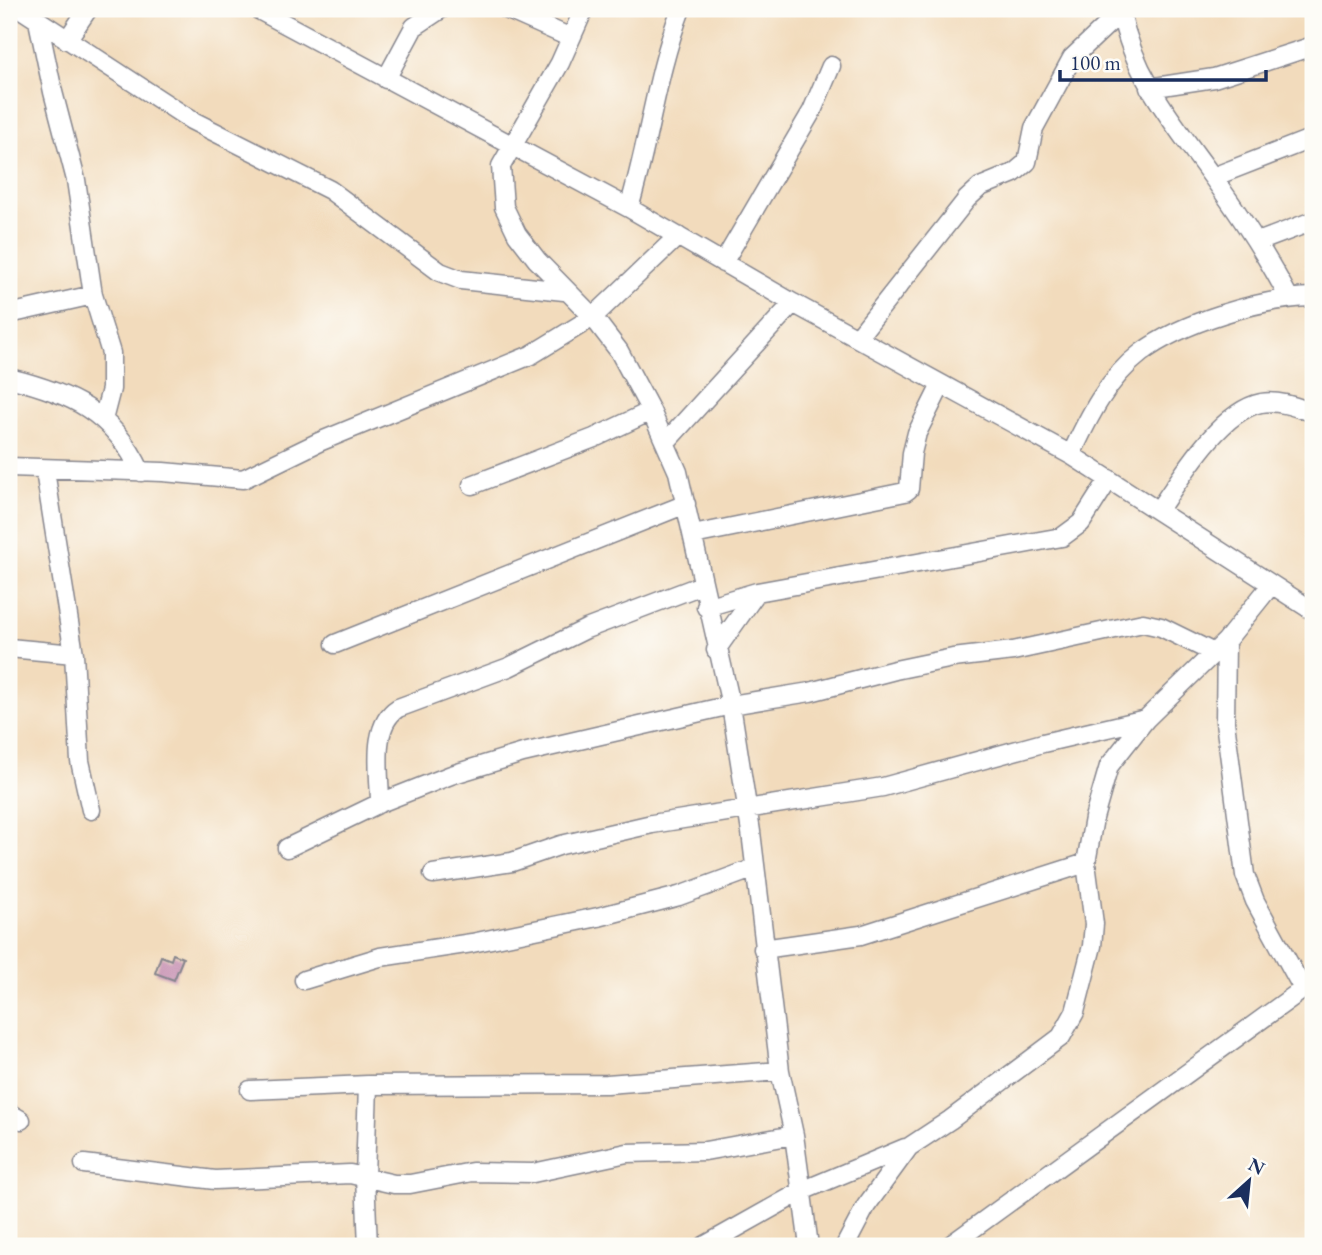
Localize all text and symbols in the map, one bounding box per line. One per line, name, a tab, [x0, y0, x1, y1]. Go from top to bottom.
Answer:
scale bar	[1060, 38, 1266, 82]
text: 100 m	[1070, 49, 1121, 76]
north arrow	[1214, 1146, 1284, 1216]
text: N	[1244, 1152, 1270, 1181]

